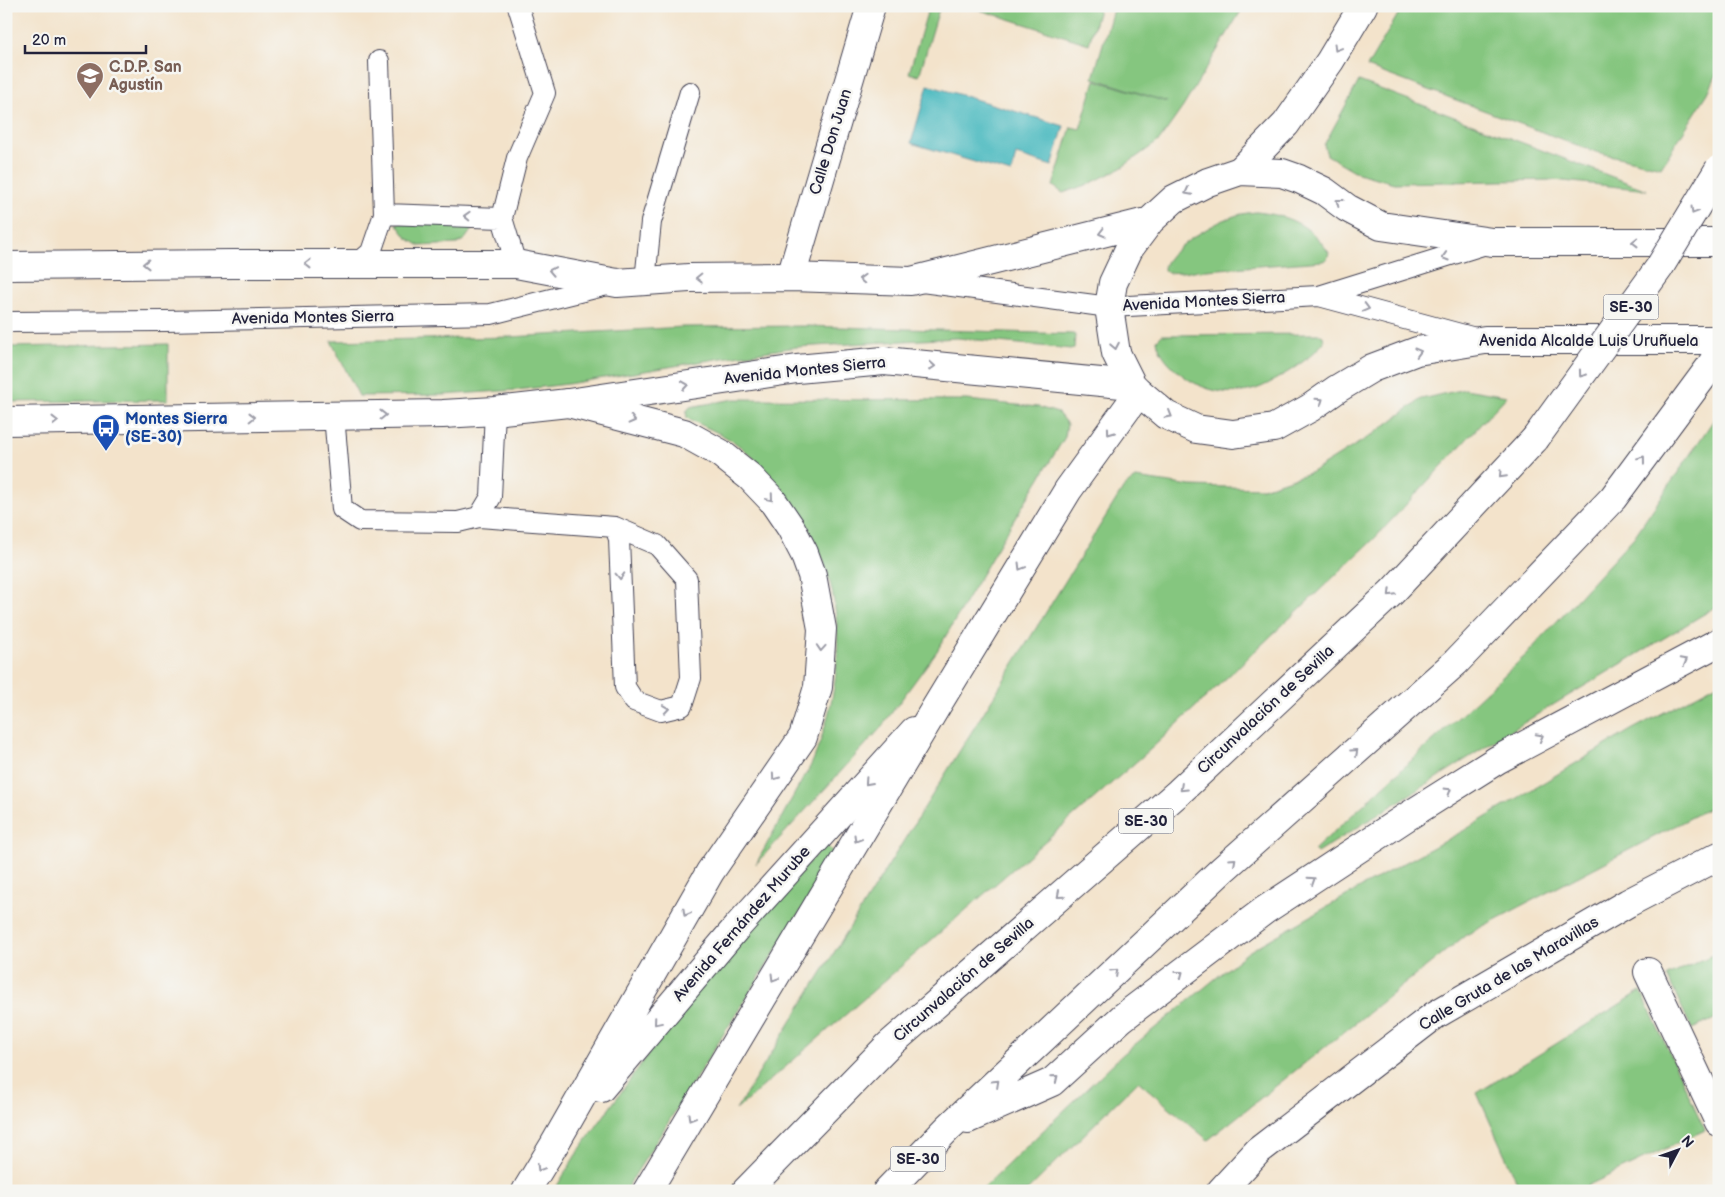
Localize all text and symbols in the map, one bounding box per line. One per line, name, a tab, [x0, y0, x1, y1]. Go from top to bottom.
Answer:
scale bar	[25, 22, 146, 54]
text: 20 m	[32, 31, 66, 50]
one-way arrow	[1334, 42, 1344, 51]
place label: C.D.P. San Agustín	[108, 58, 182, 95]
school or university icon: C.D.P. San Agustín	[75, 61, 105, 100]
street label: Calle Don Juan	[806, 87, 856, 197]
one-way arrow	[1185, 186, 1194, 196]
one-way arrow	[1336, 200, 1345, 208]
one-way arrow	[1690, 206, 1700, 215]
one-way arrow	[462, 211, 470, 222]
one-way arrow	[1098, 227, 1107, 238]
one-way arrow	[1631, 237, 1638, 247]
one-way arrow	[1441, 251, 1450, 261]
one-way arrow	[141, 259, 149, 269]
one-way arrow	[304, 259, 312, 269]
one-way arrow	[547, 266, 556, 276]
one-way arrow	[695, 273, 703, 283]
one-way arrow	[858, 274, 866, 285]
street label: Avenida Montes Sierra	[1122, 288, 1286, 316]
road number: SE-30	[1604, 294, 1658, 320]
one-way arrow	[1362, 303, 1370, 313]
street label: Avenida Montes Sierra	[232, 307, 394, 329]
street label: Avenida Alcalde Luis Uruñuela	[1479, 332, 1699, 351]
one-way arrow	[1110, 342, 1120, 351]
one-way arrow	[1414, 347, 1422, 358]
street label: Avenida Montes Sierra	[723, 353, 887, 389]
one-way arrow	[929, 360, 937, 371]
one-way arrow	[1579, 368, 1588, 378]
one-way arrow	[682, 380, 690, 391]
one-way arrow	[1314, 398, 1324, 407]
one-way arrow	[379, 409, 387, 420]
one-way arrow	[1164, 409, 1173, 419]
place label: Montes Sierra (SE-30)	[125, 410, 228, 447]
one-way arrow	[249, 412, 257, 422]
bus stop icon: Montes Sierra (SE-30)	[91, 413, 121, 452]
one-way arrow	[628, 414, 637, 425]
one-way arrow	[52, 416, 59, 426]
one-way arrow	[1107, 426, 1116, 436]
one-way arrow	[1636, 455, 1645, 465]
one-way arrow	[1498, 469, 1507, 478]
one-way arrow	[764, 493, 773, 502]
one-way arrow	[1018, 562, 1027, 571]
one-way arrow	[615, 572, 626, 580]
one-way arrow	[1387, 587, 1396, 596]
street label: Circunvalación de Sevilla	[1194, 642, 1338, 778]
one-way arrow	[815, 645, 826, 653]
one-way arrow	[1678, 657, 1687, 667]
one-way arrow	[663, 704, 671, 715]
one-way arrow	[1535, 734, 1544, 744]
one-way arrow	[1349, 749, 1358, 758]
one-way arrow	[772, 771, 781, 781]
one-way arrow	[865, 776, 874, 785]
one-way arrow	[1179, 782, 1188, 791]
one-way arrow	[1443, 788, 1452, 798]
road number: SE-30	[1118, 808, 1174, 834]
one-way arrow	[854, 833, 864, 842]
street label: Avenida Fernández Murube	[669, 842, 815, 1006]
one-way arrow	[1228, 857, 1237, 866]
one-way arrow	[1306, 876, 1315, 886]
one-way arrow	[1057, 890, 1066, 899]
one-way arrow	[683, 907, 693, 916]
street label: Calle Gruta de las Maravillas	[1416, 913, 1602, 1035]
street label: Circunvalación de Sevilla	[890, 914, 1038, 1046]
one-way arrow	[1109, 969, 1118, 978]
one-way arrow	[1174, 971, 1184, 980]
one-way arrow	[770, 973, 780, 982]
one-way arrow	[654, 1016, 662, 1025]
one-way arrow	[1049, 1076, 1058, 1084]
one-way arrow	[991, 1080, 1000, 1089]
one-way arrow	[687, 1112, 697, 1121]
north arrow	[1652, 1124, 1702, 1174]
text: N	[1678, 1132, 1697, 1151]
road number: SE-30	[890, 1146, 946, 1172]
one-way arrow	[536, 1163, 546, 1172]

